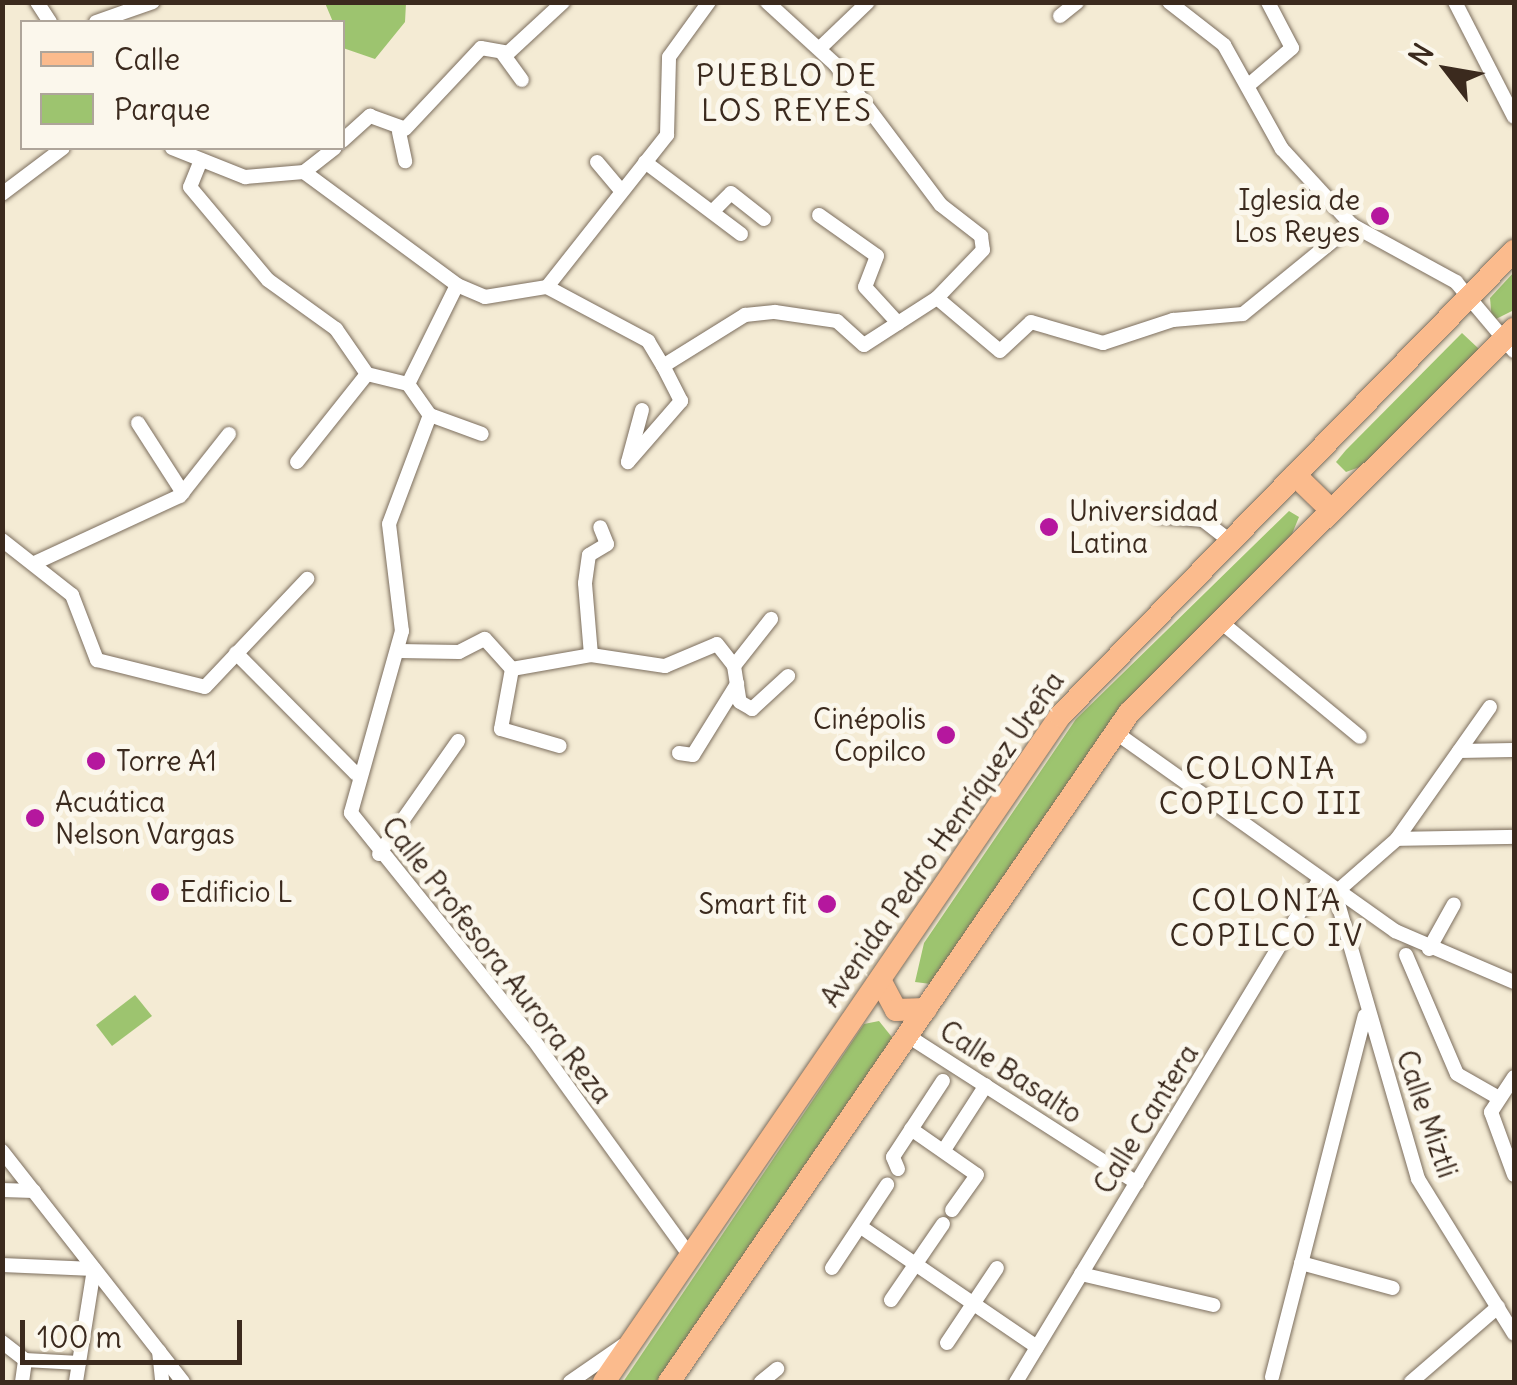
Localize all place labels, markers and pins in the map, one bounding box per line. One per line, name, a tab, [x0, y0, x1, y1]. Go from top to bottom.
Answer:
place label: Iglesia de Los Reyes	[1234, 183, 1360, 249]
marker: Iglesia de Los Reyes	[1369, 205, 1391, 227]
place label: Universidad Latina	[1069, 494, 1218, 560]
marker: Universidad Latina	[1038, 516, 1060, 538]
place label: Cinépolis Copilco	[813, 702, 926, 768]
marker: Cinépolis Copilco	[935, 724, 957, 746]
place label: Torre A1	[116, 744, 217, 778]
marker: Torre A1	[85, 750, 107, 772]
place label: Acuática Nelson Vargas	[55, 785, 235, 851]
marker: Acuática Nelson Vargas	[24, 807, 46, 829]
place label: Edificio L	[180, 875, 292, 909]
marker: Edificio L	[149, 881, 171, 903]
place label: Smart fit	[699, 887, 807, 921]
marker: Smart fit	[816, 893, 838, 915]

